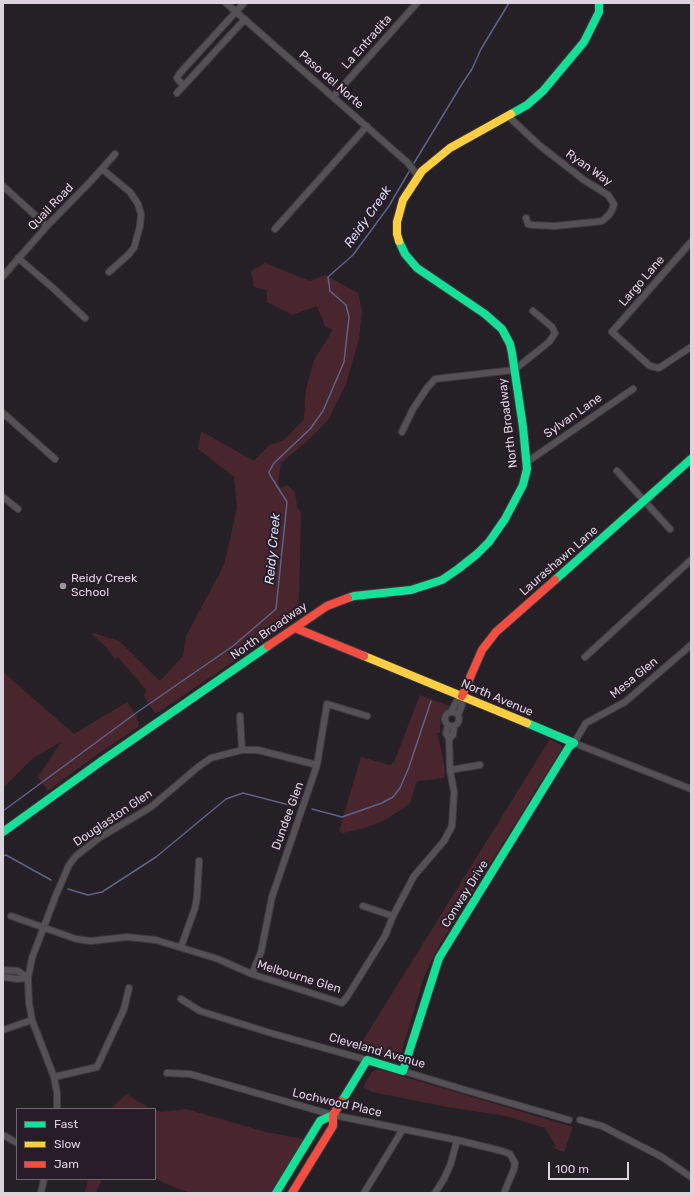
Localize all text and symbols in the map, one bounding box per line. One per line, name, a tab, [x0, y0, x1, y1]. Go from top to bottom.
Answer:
street label: La Entradita	[339, 12, 395, 72]
street label: Paso del Norte	[296, 48, 366, 112]
street label: Ryan Way	[563, 147, 615, 189]
street label: Quail Road	[25, 181, 77, 233]
water label: Reidy Creek	[341, 183, 395, 251]
street label: Largo Lane	[616, 253, 668, 309]
street label: North Broadway	[495, 377, 521, 469]
street label: Sylvan Lane	[541, 391, 605, 441]
water label: Reidy Creek	[262, 513, 284, 585]
street label: Laurashawn Lane	[517, 523, 601, 599]
place label: Reidy Creek School	[71, 572, 137, 600]
marker: Reidy Creek School	[58, 581, 68, 591]
street label: North Broadway	[228, 599, 310, 663]
street label: Mesa Glen	[607, 654, 661, 702]
street label: North Avenue	[459, 676, 535, 720]
street label: Dundee Glen	[269, 780, 307, 852]
street label: Douglaston Glen	[71, 786, 155, 850]
street label: Conway Drive	[439, 858, 491, 930]
street label: Melbourne Glen	[255, 957, 343, 997]
street label: Cleveland Avenue	[327, 1030, 427, 1072]
street label: Lochwood Place	[291, 1086, 383, 1120]
legend	[16, 1108, 156, 1180]
text: Fast	[54, 1117, 78, 1131]
text: Slow	[54, 1137, 81, 1151]
scale bar	[550, 1154, 631, 1180]
text: Jam	[54, 1157, 79, 1171]
text: 100 m	[555, 1162, 589, 1176]

